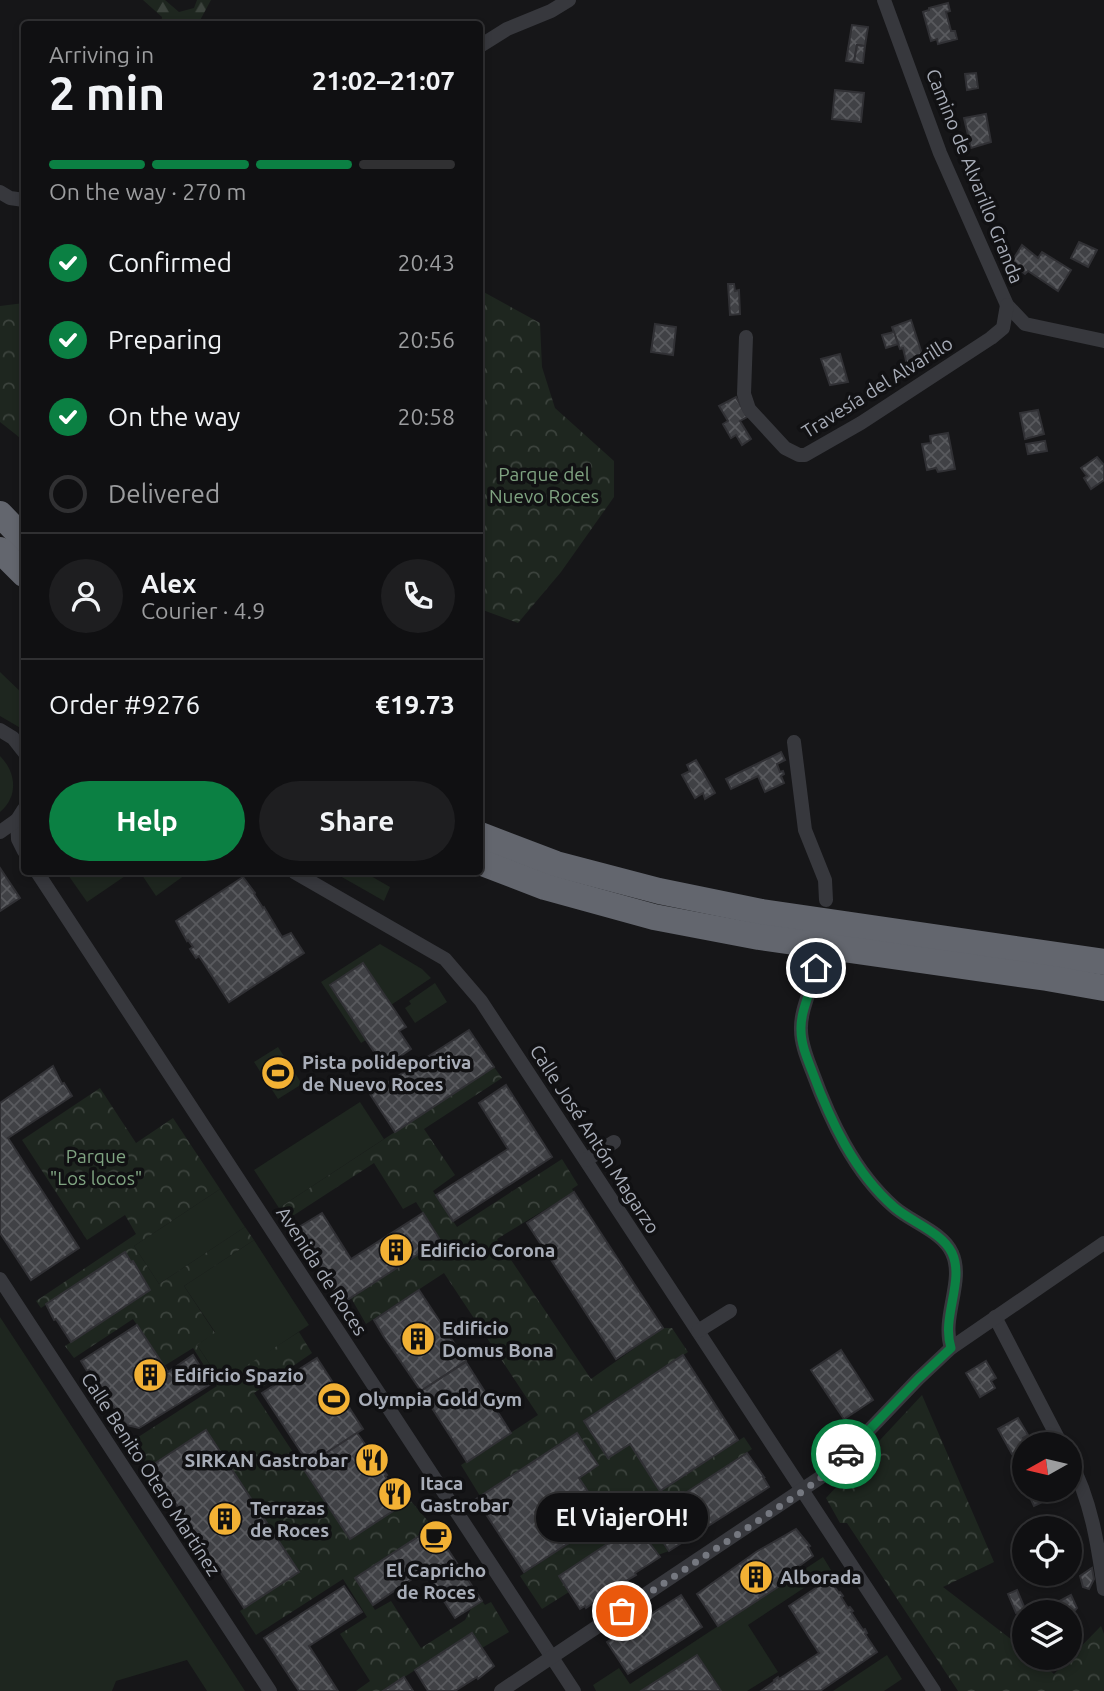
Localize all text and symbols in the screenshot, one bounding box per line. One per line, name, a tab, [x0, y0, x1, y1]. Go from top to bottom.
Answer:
text: Arriving in	[49, 42, 154, 67]
street label: Camino de Alvarillo Granda	[922, 65, 1028, 287]
text: 21:02–21:07	[312, 66, 455, 95]
text: 2 min	[49, 67, 165, 119]
text: On the way · 270 m	[49, 179, 246, 204]
icon: check	[49, 244, 87, 282]
text: Confirmed	[108, 248, 232, 277]
text: 20:43	[397, 250, 455, 275]
icon: check	[49, 321, 87, 359]
text: Preparing	[108, 325, 222, 354]
text: 20:56	[397, 327, 455, 352]
street label: Travesía del Alvarillo	[798, 332, 956, 442]
icon: check	[49, 398, 87, 436]
text: On the way	[108, 402, 240, 431]
text: 20:58	[397, 404, 455, 429]
park label: Parque del Nuevo Roces	[489, 463, 599, 507]
text: Delivered	[108, 479, 220, 508]
button: person	[49, 559, 123, 633]
button: phone	[381, 559, 455, 633]
text: Alex	[141, 569, 196, 598]
text: Courier · 4.9	[141, 598, 265, 623]
text: Order #9276	[49, 690, 200, 719]
text: €19.73	[375, 690, 455, 719]
button: Help	[49, 781, 245, 861]
button: Share	[259, 781, 455, 861]
pin	[786, 938, 846, 998]
icon: home	[797, 949, 835, 987]
street label: Calle José Antón Magarzo	[526, 1041, 664, 1237]
place label: Pista polideportiva de Nuevo Roces	[302, 1051, 471, 1095]
sports icon: Pista polideportiva de Nuevo Roces	[259, 1054, 297, 1092]
park label: Parque "Los locos"	[50, 1145, 142, 1189]
street label: Avenida de Roces	[272, 1203, 372, 1339]
building icon: Edificio Corona	[377, 1231, 415, 1269]
place label: Edificio Corona	[420, 1239, 555, 1261]
place label: Edificio Domus Bona	[442, 1317, 554, 1361]
building icon: Edificio Domus Bona	[399, 1320, 437, 1358]
building icon: Edificio Spazio	[131, 1356, 169, 1394]
place label: Edificio Spazio	[174, 1364, 304, 1386]
street label: Calle Benito Otero Martínez	[77, 1368, 225, 1580]
sports icon: Olympia Gold Gym	[315, 1380, 353, 1418]
place label: Olympia Gold Gym	[358, 1388, 522, 1410]
courier	[811, 1419, 881, 1489]
north arrow	[1012, 1432, 1082, 1502]
map controls	[1012, 1432, 1082, 1670]
icon: car	[827, 1435, 865, 1473]
restaurant icon: SIRKAN Gastrobar	[353, 1441, 391, 1479]
place label: SIRKAN Gastrobar	[185, 1449, 348, 1471]
place label: Itaca Gastrobar	[420, 1472, 509, 1516]
restaurant icon: Itaca Gastrobar	[376, 1475, 414, 1513]
callout: El ViajerOH!	[536, 1492, 708, 1541]
place label: Terrazas de Roces	[250, 1497, 329, 1541]
building icon: Terrazas de Roces	[206, 1500, 244, 1538]
text: El ViajerOH!	[556, 1505, 688, 1530]
button: locate	[1012, 1516, 1082, 1586]
cafe icon: El Capricho de Roces	[417, 1518, 455, 1556]
building icon: Alborada	[737, 1558, 775, 1596]
place label: El Capricho de Roces	[386, 1559, 486, 1603]
place label: Alborada	[780, 1566, 862, 1588]
pin	[592, 1581, 652, 1641]
icon: bag	[603, 1592, 641, 1630]
button: layers	[1012, 1600, 1082, 1670]

